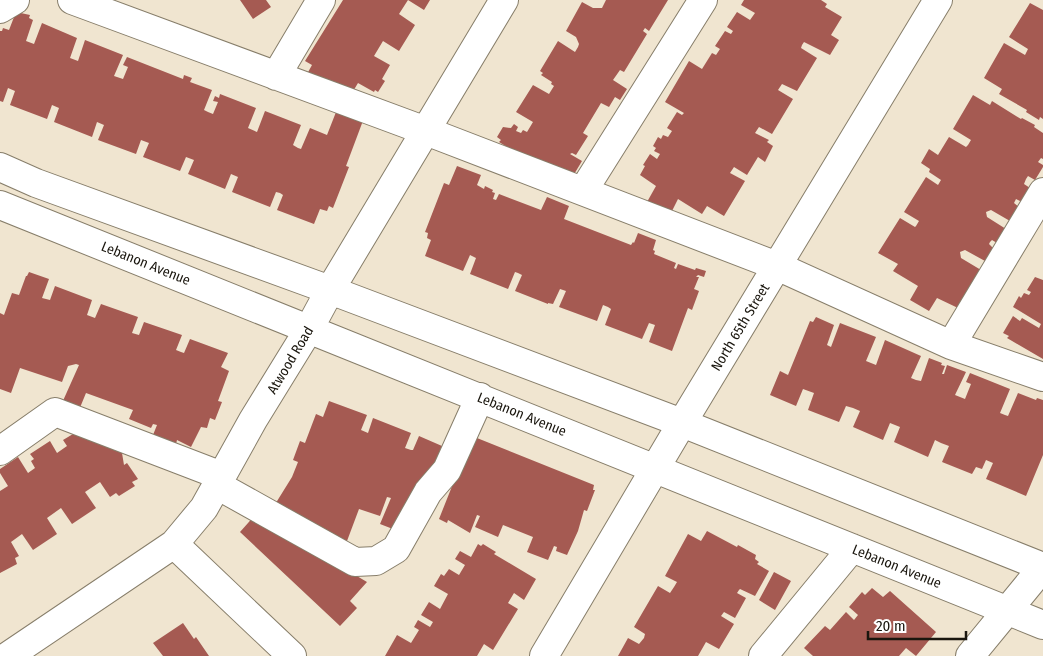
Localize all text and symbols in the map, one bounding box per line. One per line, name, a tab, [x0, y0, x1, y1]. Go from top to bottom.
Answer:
street label: Lebanon Avenue	[99, 238, 193, 289]
street label: North 65th Street	[708, 280, 773, 374]
street label: Atwood Road	[264, 323, 317, 397]
street label: Lebanon Avenue	[475, 389, 569, 440]
street label: Lebanon Avenue	[850, 541, 944, 592]
scale bar	[868, 608, 966, 640]
text: 20 m	[876, 617, 906, 635]

